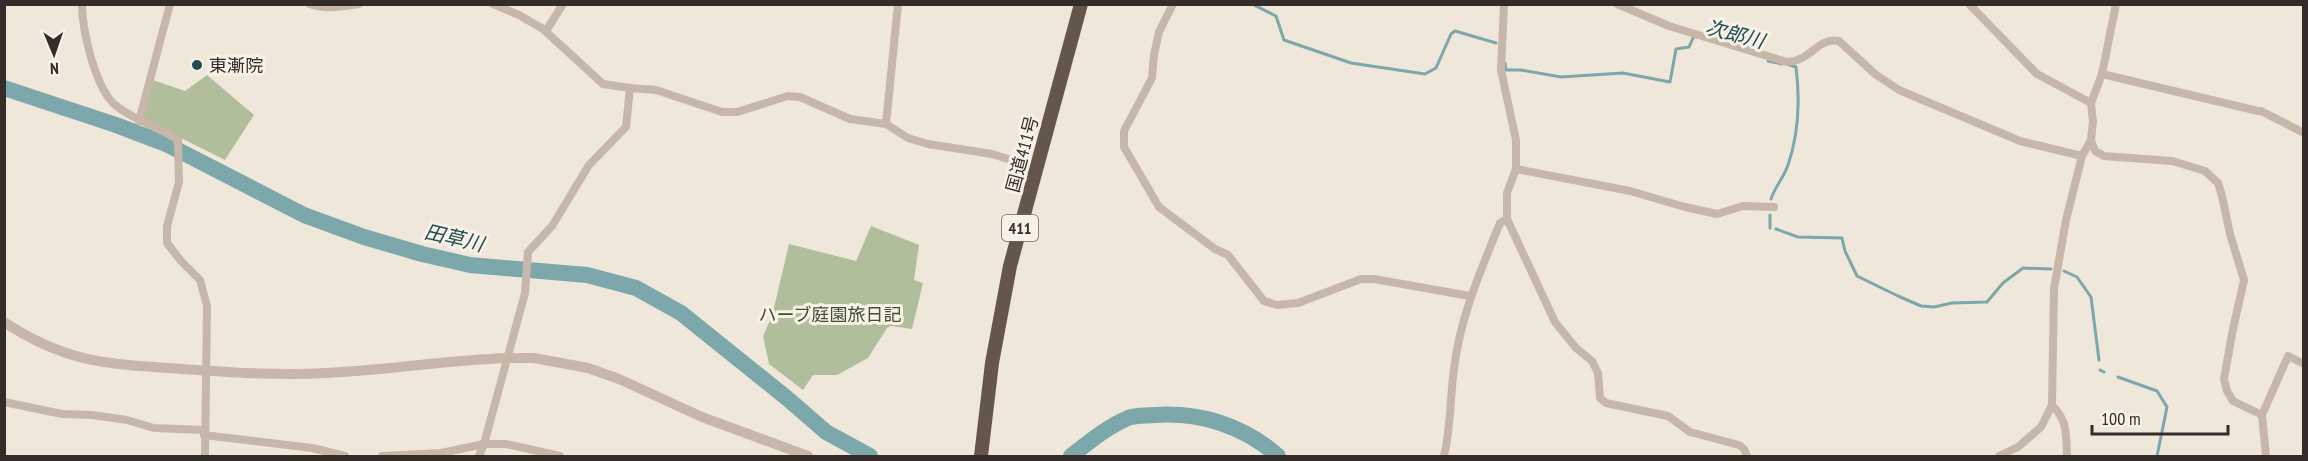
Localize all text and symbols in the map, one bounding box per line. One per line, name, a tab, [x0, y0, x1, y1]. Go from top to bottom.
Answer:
water label: 次郎川	[1703, 14, 1769, 55]
north arrow	[24, 24, 84, 84]
place label: 東漸院	[209, 54, 263, 77]
marker: 東漸院	[190, 58, 204, 72]
text: N	[50, 59, 59, 79]
street label: 国道411号	[1001, 113, 1043, 195]
road number: 411	[1002, 215, 1038, 241]
water label: 田草川	[422, 219, 488, 258]
park label: ハーブ庭園旅日記	[759, 303, 901, 326]
scale bar	[2092, 398, 2228, 436]
text: 100 m	[2101, 407, 2141, 430]

